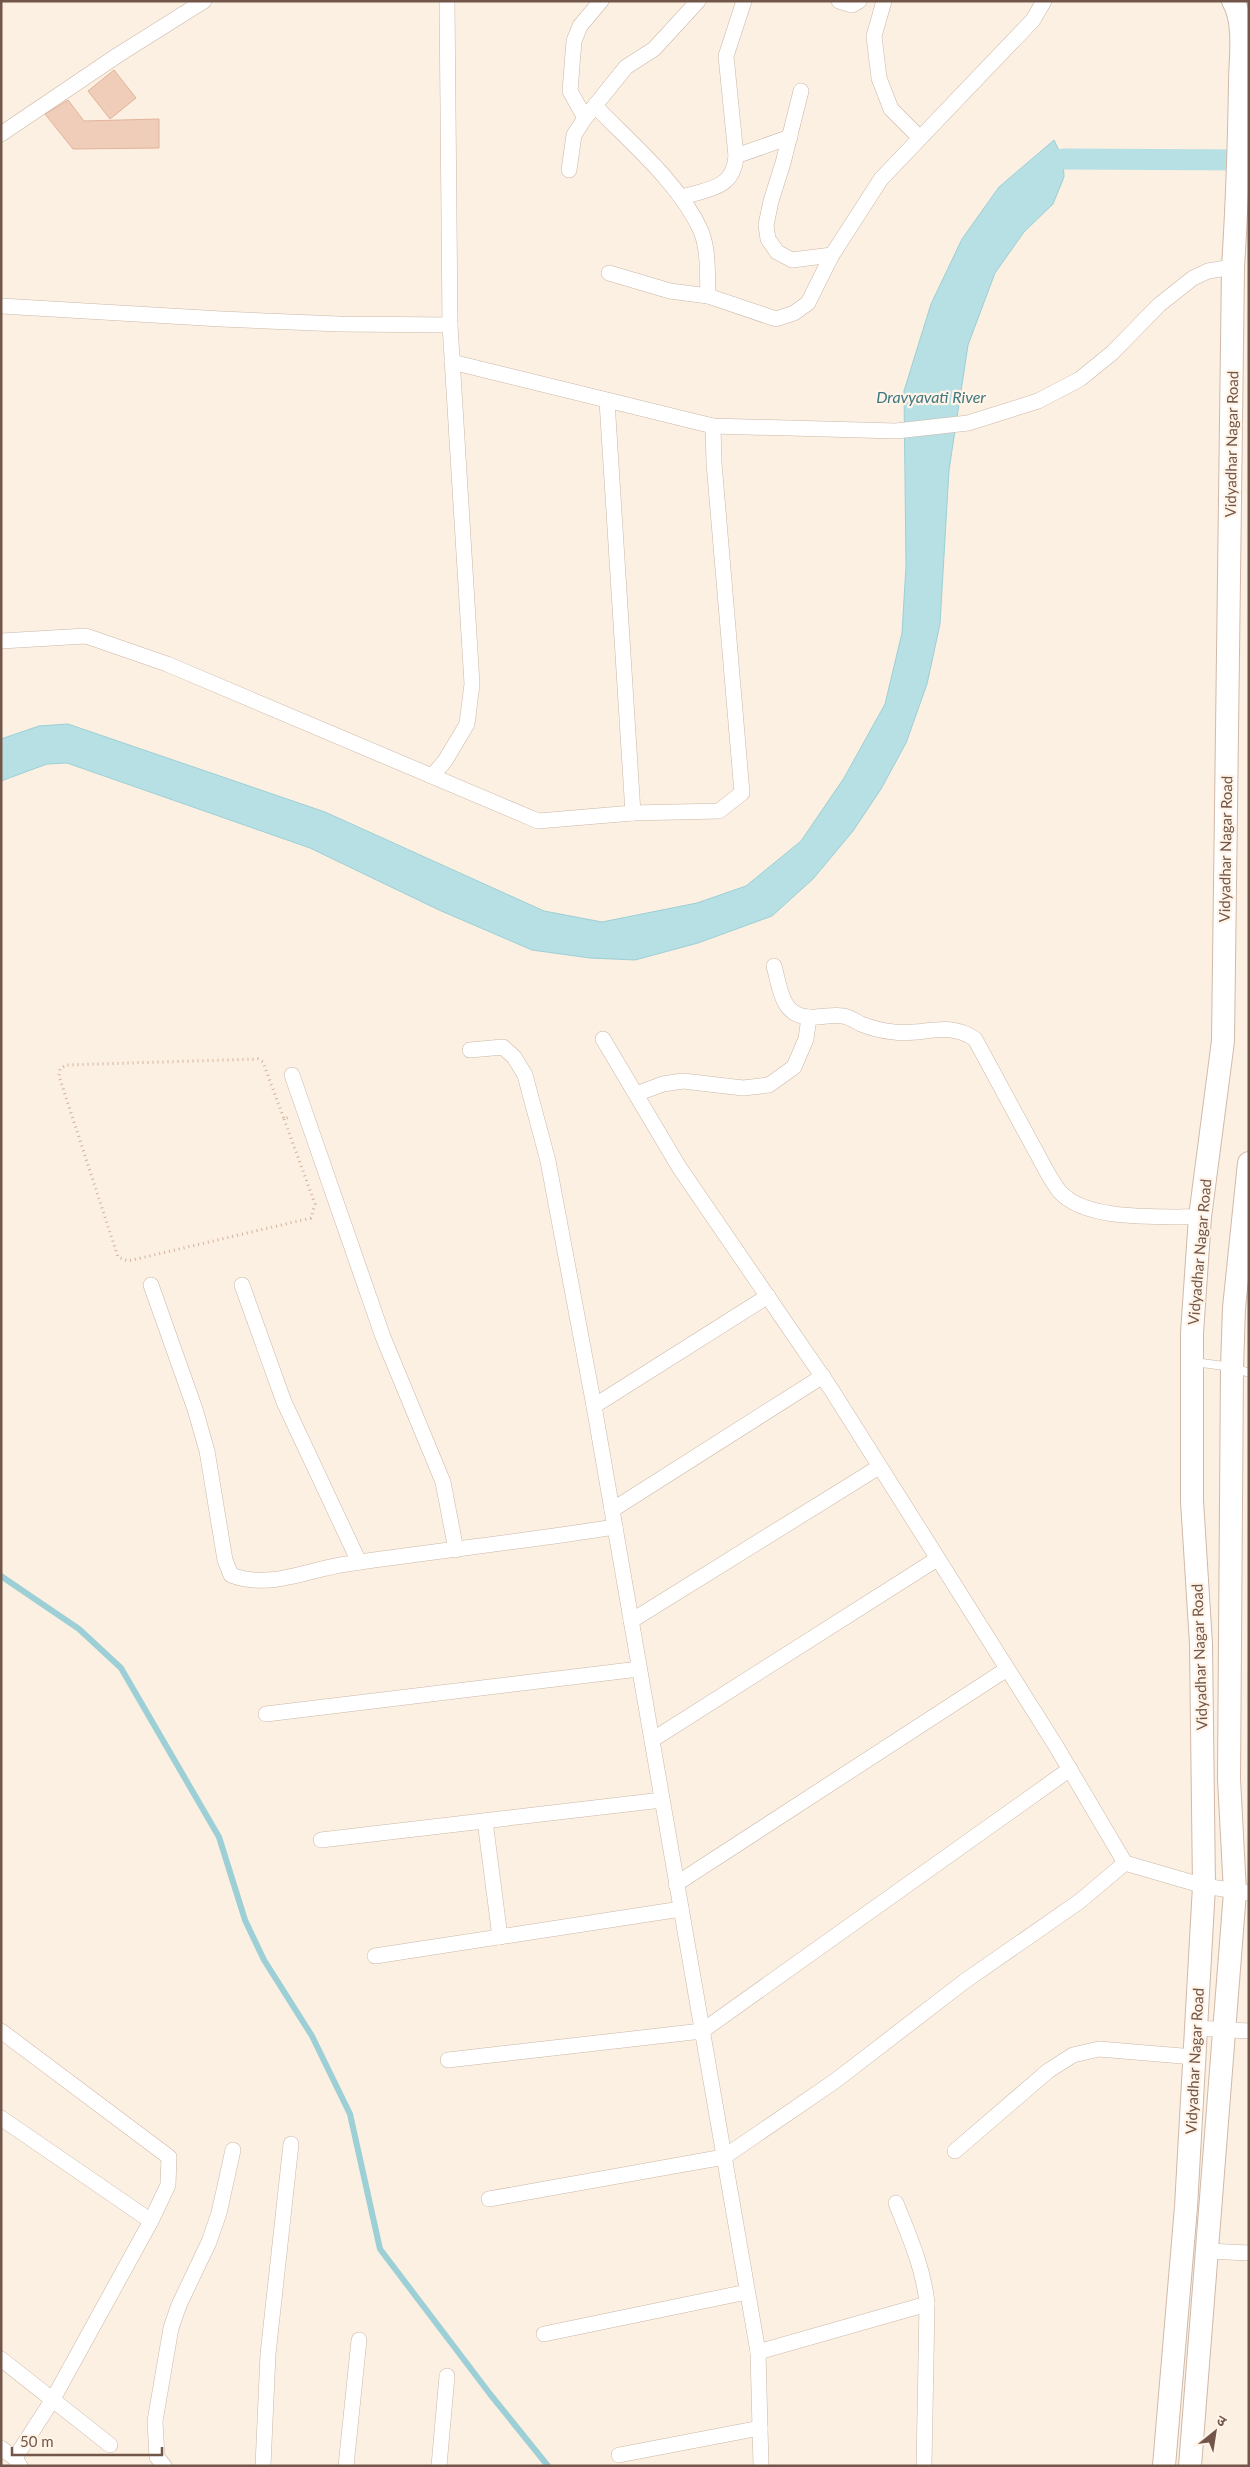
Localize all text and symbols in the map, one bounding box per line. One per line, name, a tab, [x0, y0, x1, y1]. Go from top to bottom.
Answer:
street label: Vidyadhar Nagar Road	[1221, 371, 1241, 517]
water label: Dravyavati River	[876, 387, 986, 406]
street label: Vidyadhar Nagar Road	[1215, 776, 1235, 922]
street label: Vidyadhar Nagar Road	[1184, 1178, 1214, 1326]
street label: Vidyadhar Nagar Road	[1187, 1583, 1211, 1731]
street label: Vidyadhar Nagar Road	[1181, 1987, 1207, 2135]
north arrow	[1190, 2407, 1240, 2457]
text: उ	[1214, 2411, 1230, 2430]
scale bar	[12, 2424, 162, 2456]
text: 50 m	[20, 2432, 54, 2450]

